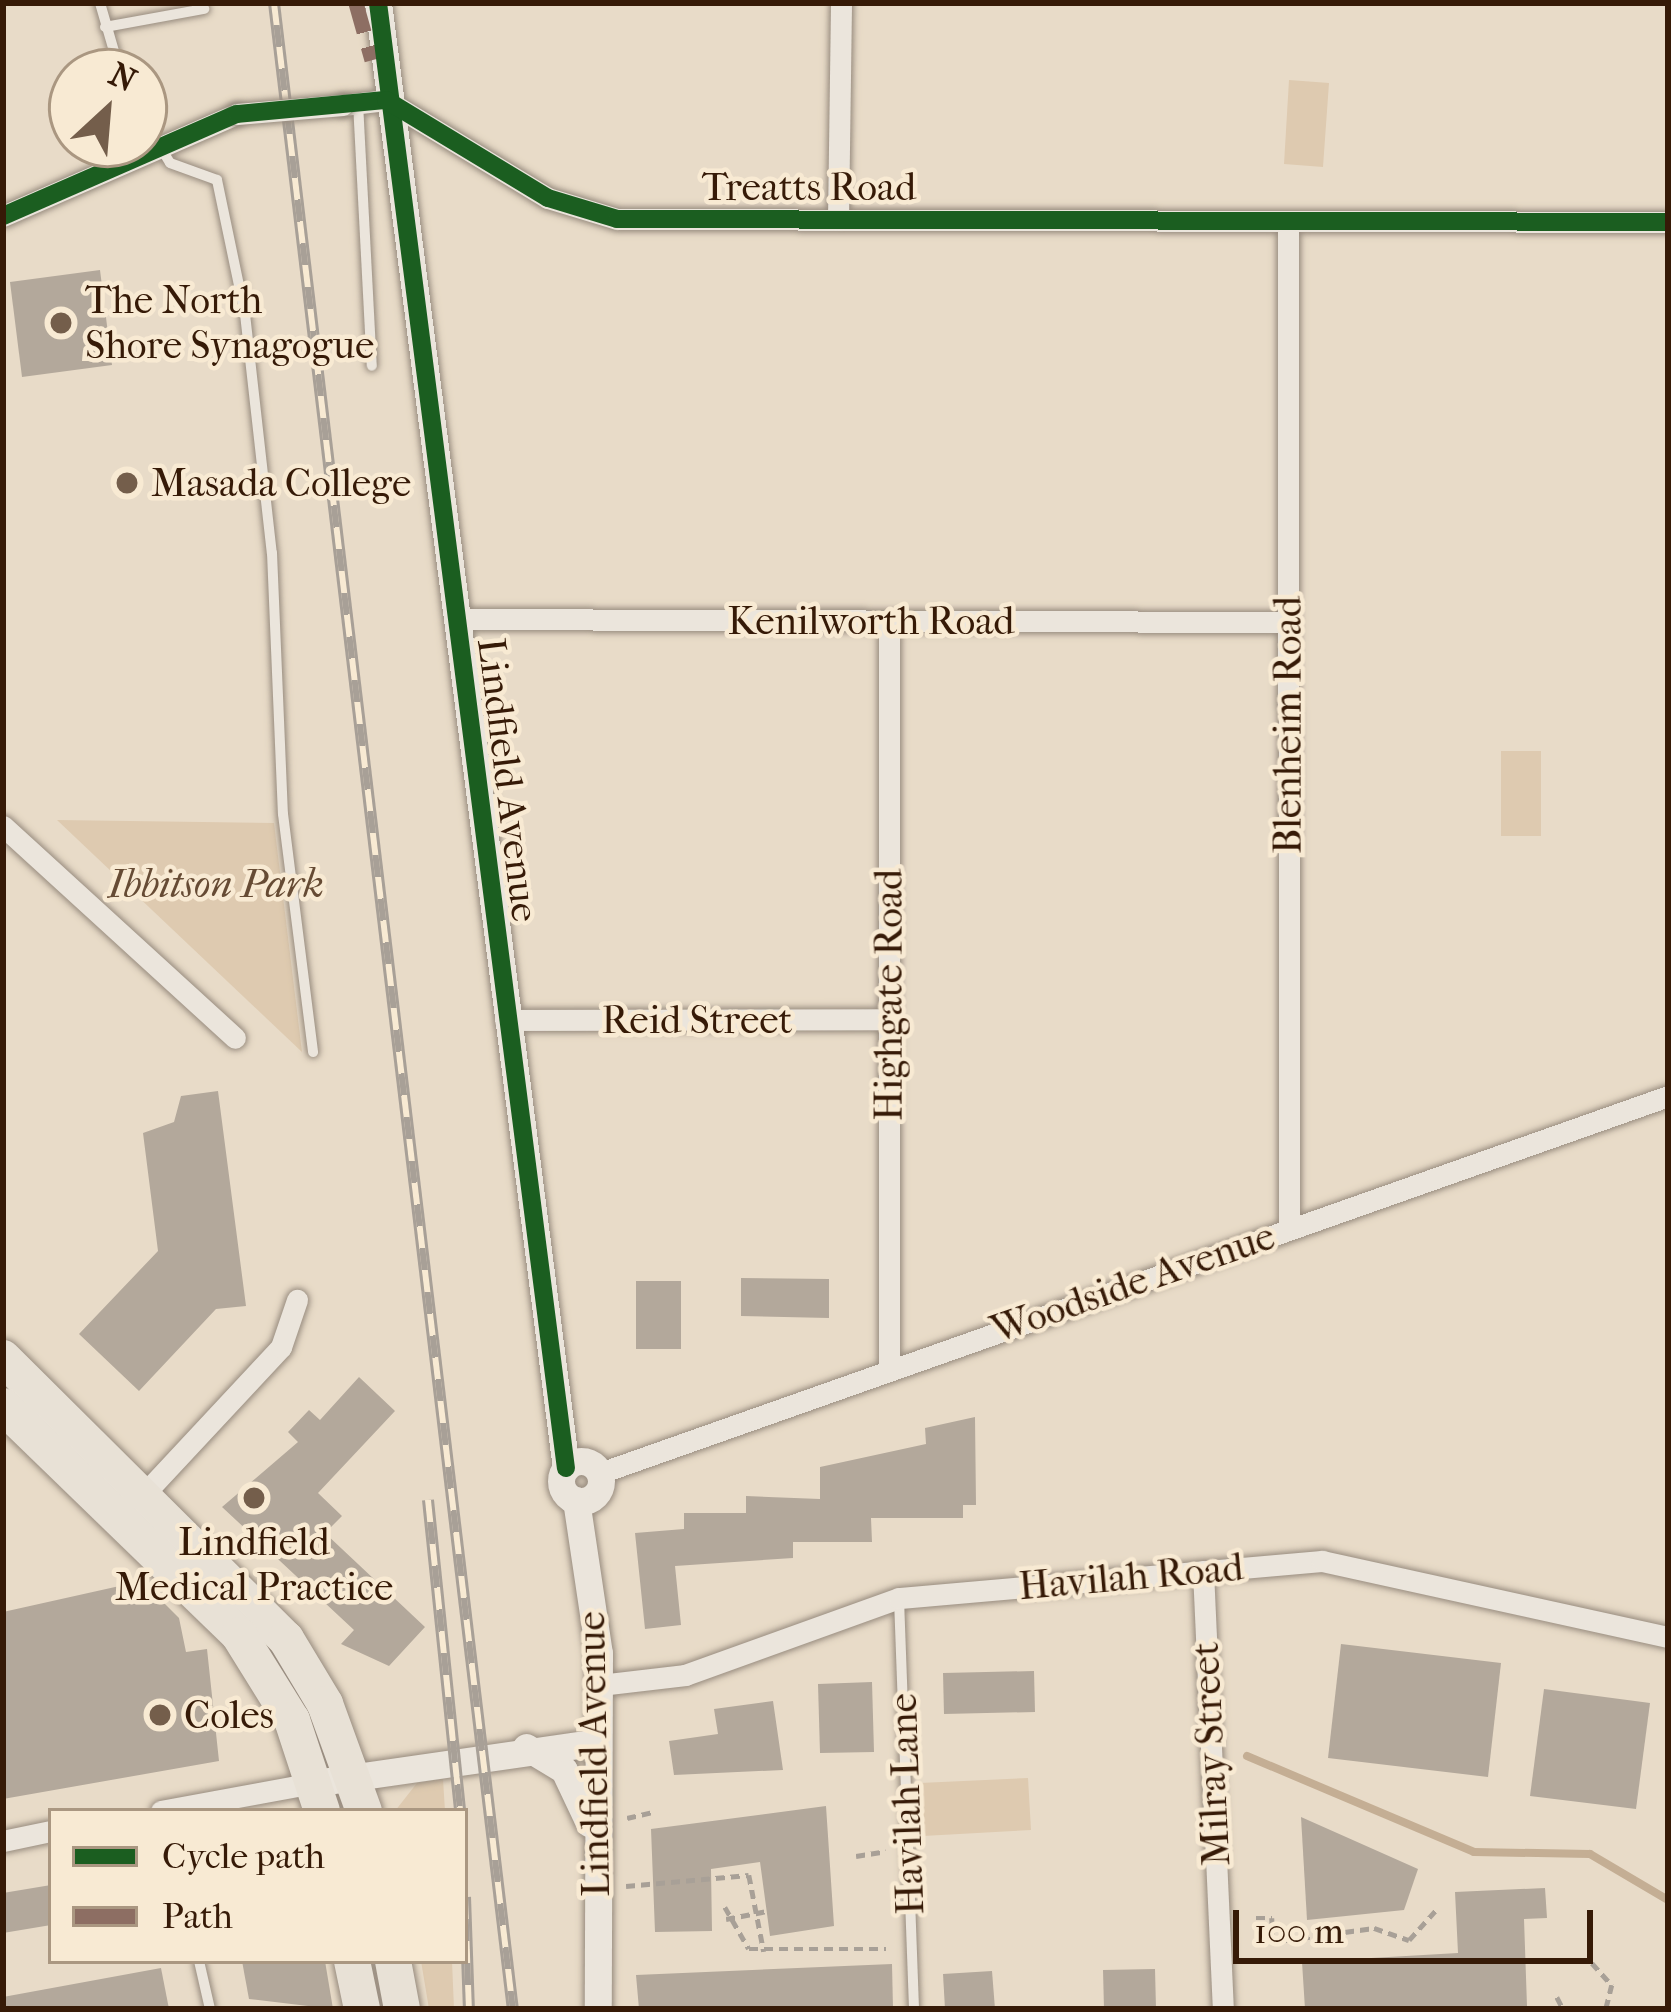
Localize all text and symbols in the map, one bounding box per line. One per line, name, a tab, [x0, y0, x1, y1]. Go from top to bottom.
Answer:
north arrow	[48, 48, 168, 168]
text: N	[103, 55, 142, 101]
street label: Treatts Road	[702, 164, 916, 210]
place label: The North Shore Synagogue	[85, 278, 374, 369]
marker: The North Shore Synagogue	[48, 310, 74, 336]
place label: Masada College	[151, 460, 411, 506]
marker: Masada College	[114, 470, 140, 496]
street label: Blenheim Road	[1265, 596, 1311, 854]
street label: Kenilworth Road	[727, 598, 1015, 644]
street label: Lindfield Avenue	[467, 635, 549, 925]
park label: Ibbitson Park	[108, 861, 324, 907]
street label: Highgate Road	[866, 869, 912, 1121]
street label: Reid Street	[602, 997, 792, 1043]
street label: Woodside Avenue	[985, 1213, 1281, 1353]
marker: Lindfield Medical Practice	[238, 1482, 270, 1514]
place label: Lindfield Medical Practice	[115, 1520, 393, 1611]
street label: Havilah Road	[1017, 1544, 1245, 1610]
street label: Lindfield Avenue	[568, 1611, 620, 1897]
street label: Milray Street	[1182, 1641, 1240, 1867]
place label: Coles	[184, 1692, 274, 1738]
street label: Havilah Lane	[880, 1692, 934, 1916]
marker: Coles	[147, 1702, 173, 1728]
legend	[48, 1808, 468, 1964]
text: Cycle path	[162, 1835, 325, 1877]
scale bar	[1239, 1886, 1599, 1960]
text: Path	[162, 1895, 233, 1937]
text: 100 m	[1254, 1910, 1344, 1952]

